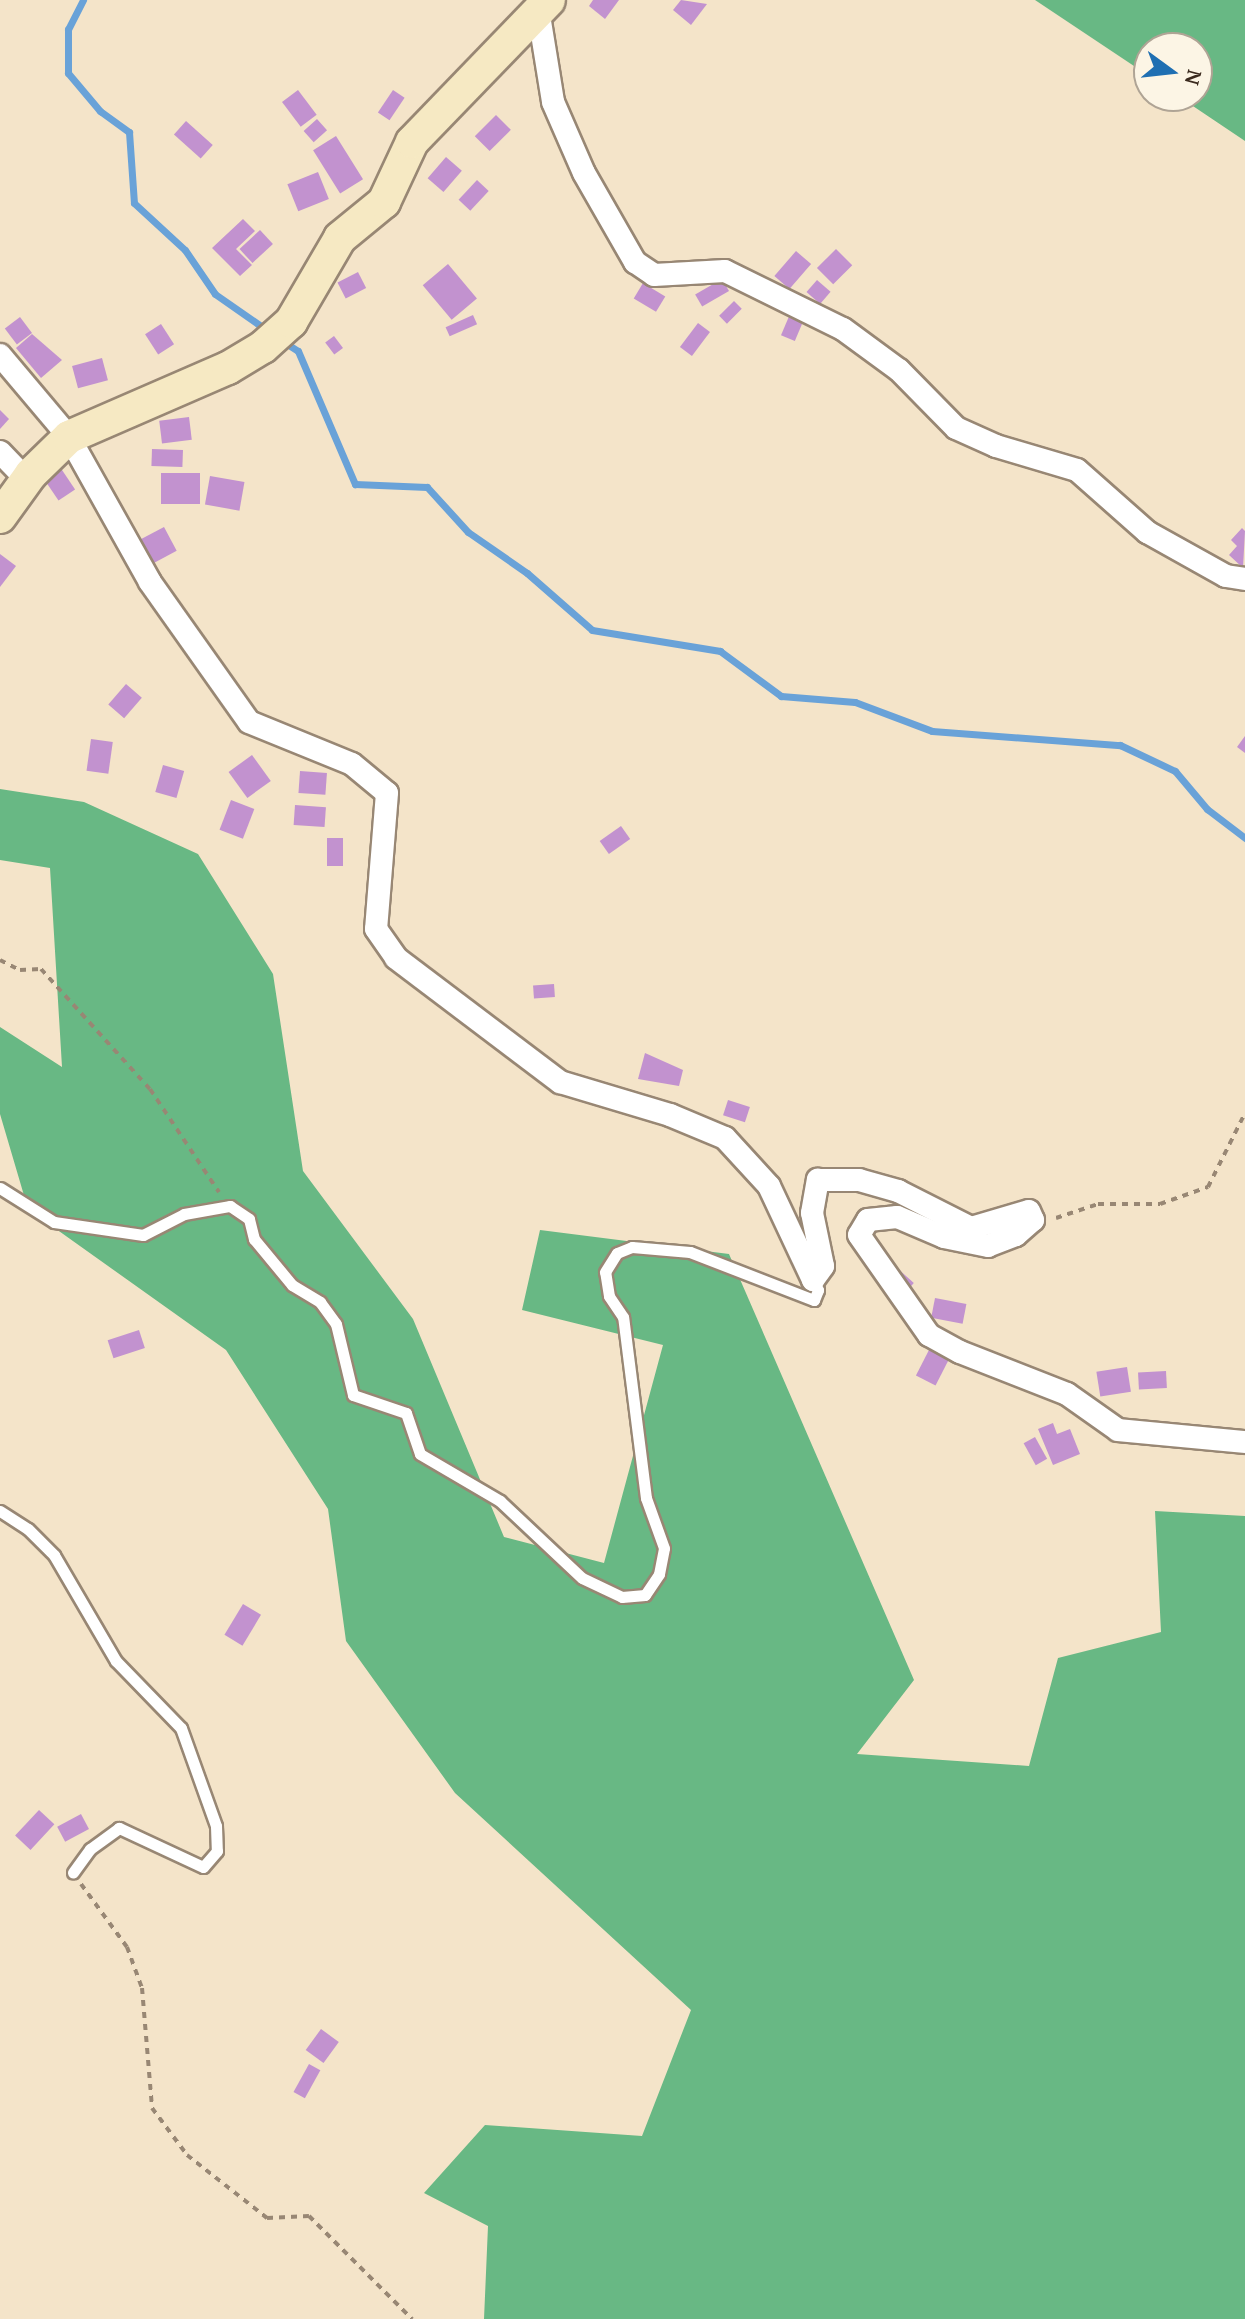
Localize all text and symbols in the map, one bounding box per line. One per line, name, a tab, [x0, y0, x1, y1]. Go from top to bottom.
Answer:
north arrow	[1133, 32, 1213, 112]
text: N	[1177, 66, 1212, 89]

